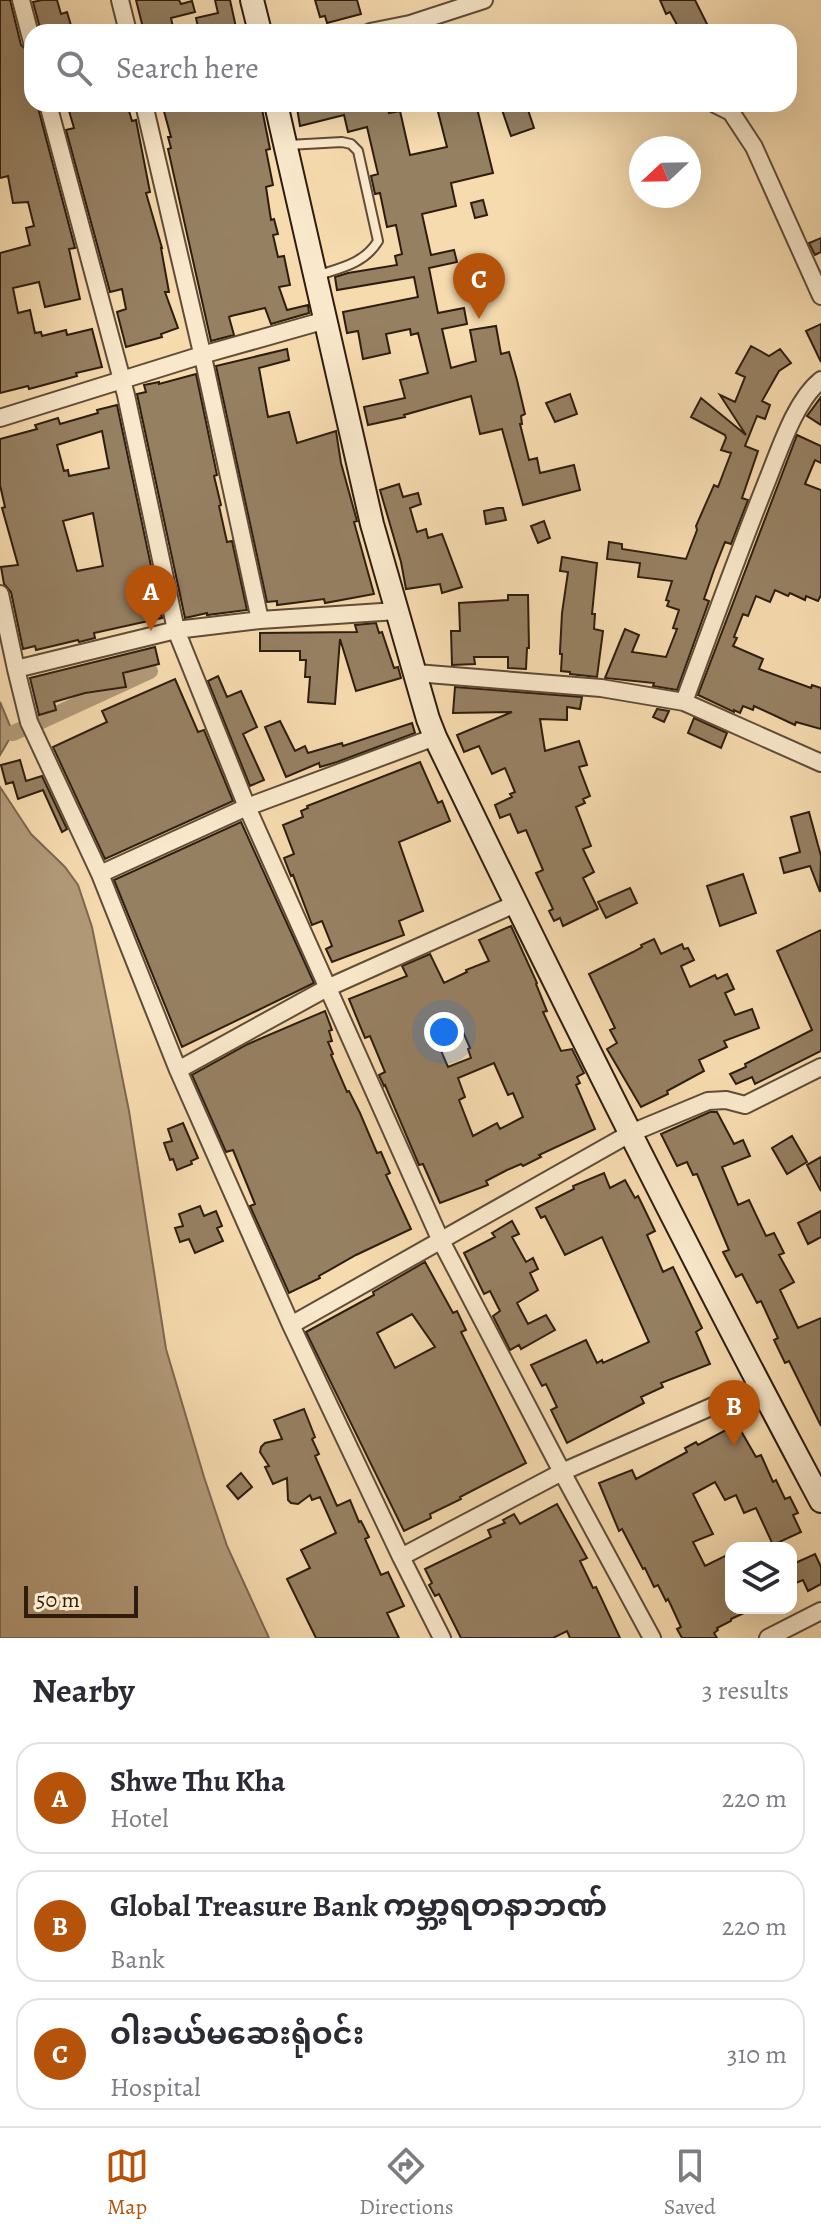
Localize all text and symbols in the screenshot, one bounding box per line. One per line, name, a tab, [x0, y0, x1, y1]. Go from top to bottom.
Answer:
search box	[24, 24, 797, 112]
icon: search	[52, 46, 96, 90]
text: Search here	[116, 48, 259, 88]
north arrow	[629, 136, 701, 208]
pin: C	[453, 253, 505, 319]
pin: A	[125, 565, 177, 631]
your location	[424, 1012, 464, 1052]
pin: B	[708, 1380, 760, 1446]
map controls	[725, 1542, 797, 1614]
button: layers	[725, 1542, 797, 1614]
scale bar	[24, 1582, 138, 1618]
text: 50 m	[36, 1585, 80, 1615]
text: Nearby	[32, 1667, 135, 1714]
text: 3 results	[702, 1673, 789, 1708]
text: Shwe Thu Kha	[110, 1761, 286, 1801]
text: A	[52, 1781, 68, 1816]
text: 220 m	[722, 1781, 787, 1816]
text: Hotel	[110, 1801, 169, 1836]
text: Global Treasure Bank ကမ္ဘာ့ရတနာဘဏ်	[110, 1886, 607, 1926]
text: B	[52, 1909, 68, 1944]
text: 220 m	[722, 1909, 787, 1944]
text: Bank	[110, 1942, 165, 1977]
text: ဝါးခယ်မဆေးရုံဝင်း	[110, 2014, 364, 2054]
text: C	[52, 2037, 68, 2072]
text: 310 m	[727, 2037, 787, 2072]
text: Hospital	[110, 2070, 201, 2105]
tab: Map	[105, 2144, 149, 2222]
tab: Directions	[359, 2144, 454, 2222]
tab: Saved	[664, 2144, 716, 2222]

